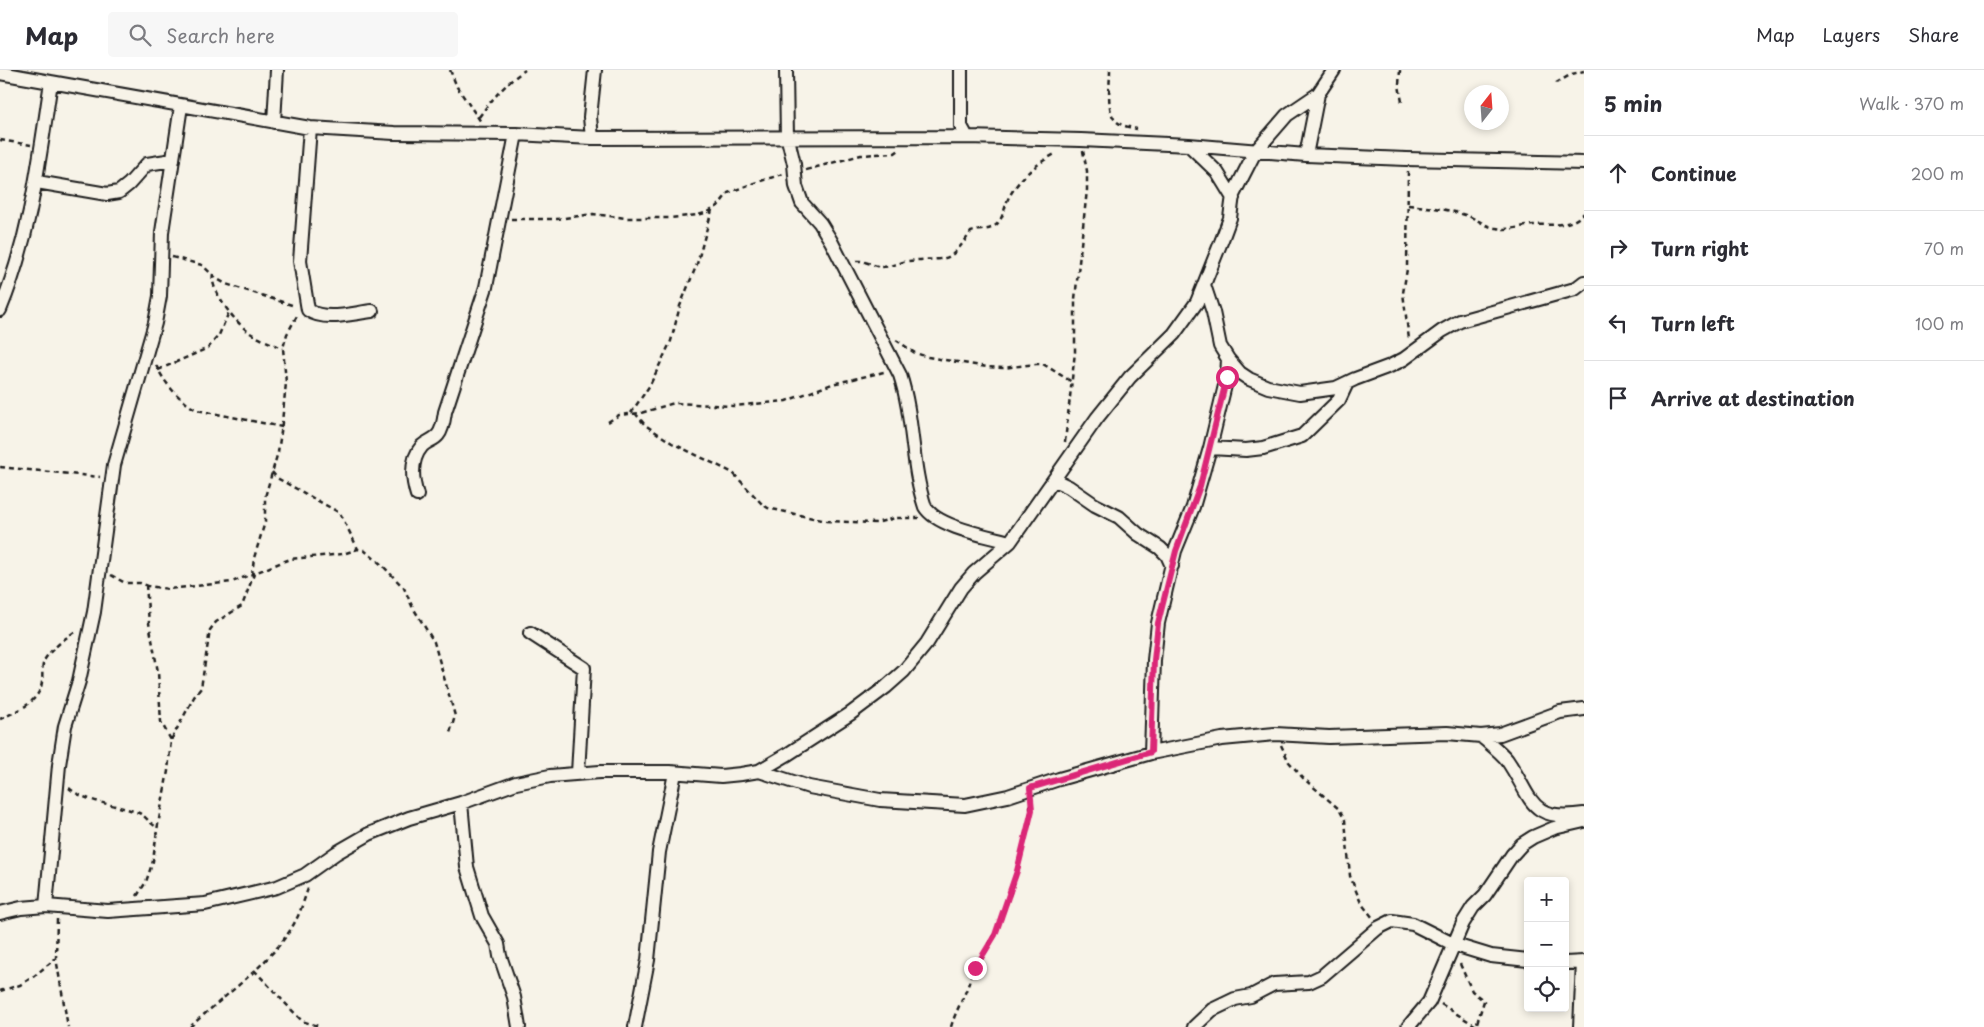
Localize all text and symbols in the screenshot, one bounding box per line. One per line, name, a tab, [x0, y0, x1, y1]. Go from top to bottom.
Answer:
search box	[108, 12, 458, 57]
text: Map	[25, 17, 78, 53]
icon: search	[126, 21, 154, 49]
text: Search here	[166, 21, 275, 49]
text: Map	[1756, 21, 1795, 48]
text: Layers	[1823, 21, 1880, 48]
text: Share	[1908, 21, 1959, 48]
north arrow	[1464, 85, 1509, 130]
text: 5 min	[1604, 87, 1662, 119]
text: Walk · 370 m	[1859, 91, 1964, 115]
icon: ahead	[1604, 159, 1632, 187]
text: Continue	[1651, 159, 1737, 187]
text: 200 m	[1911, 161, 1964, 185]
icon: right	[1604, 234, 1632, 262]
text: Turn right	[1651, 234, 1749, 262]
text: 70 m	[1924, 236, 1964, 260]
icon: left	[1604, 309, 1632, 337]
text: Turn left	[1651, 309, 1735, 337]
text: 100 m	[1915, 311, 1964, 335]
route start	[1216, 366, 1239, 389]
icon: arrive	[1604, 384, 1632, 412]
text: Arrive at destination	[1651, 384, 1855, 412]
map controls	[1524, 877, 1569, 1012]
button: +	[1524, 877, 1569, 922]
button: −	[1524, 922, 1569, 967]
route end	[964, 957, 987, 980]
button: locate	[1524, 967, 1569, 1012]

